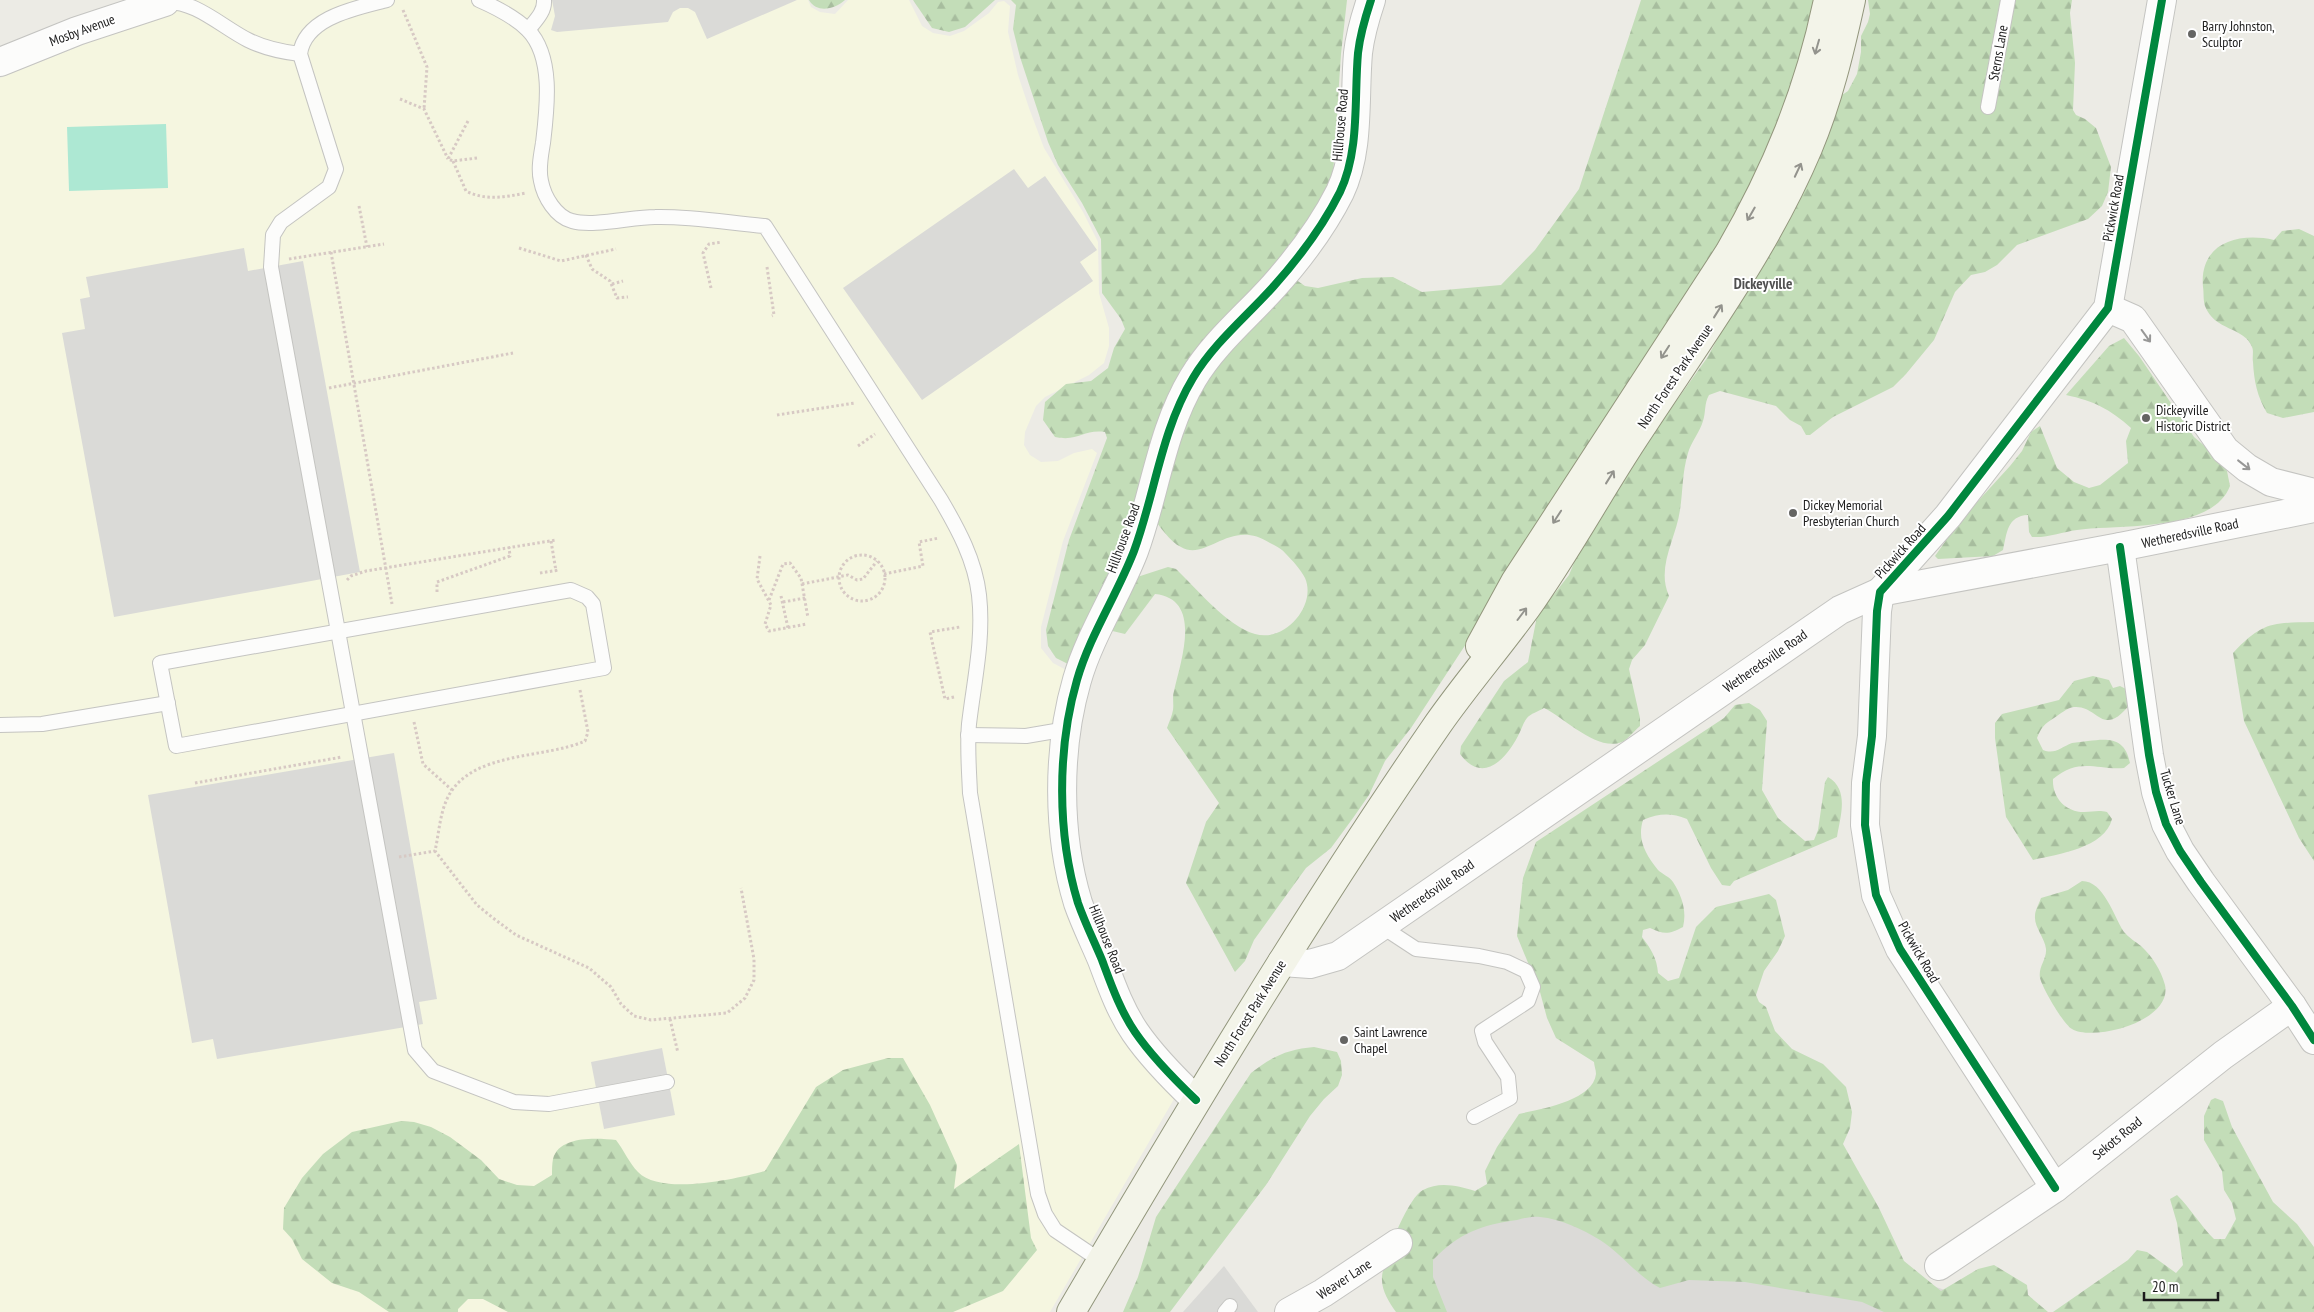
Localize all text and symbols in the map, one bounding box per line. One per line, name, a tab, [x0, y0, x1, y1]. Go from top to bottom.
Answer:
street label: Mosby Avenue	[47, 10, 117, 50]
place label: Barry Johnston, Sculptor	[2202, 17, 2275, 51]
street label: Sterns Lane	[1984, 23, 2012, 82]
marker: Barry Johnston, Sculptor	[2186, 28, 2198, 40]
one-way arrow	[1811, 39, 1821, 55]
street label: Hillhouse Road	[1328, 88, 1352, 162]
one-way arrow	[1793, 163, 1803, 178]
street label: Pickwick Road	[2098, 173, 2128, 243]
one-way arrow	[1746, 207, 1756, 222]
district label: Dickeyville	[1734, 274, 1792, 293]
one-way arrow	[1713, 305, 1723, 319]
street label: North Forest Park Avenue	[1633, 320, 1717, 432]
one-way arrow	[2141, 329, 2151, 343]
one-way arrow	[1659, 345, 1670, 359]
place label: Dickeyville Historic District	[2156, 401, 2230, 435]
marker: Dickeyville Historic District	[2140, 412, 2152, 424]
one-way arrow	[2237, 460, 2251, 470]
one-way arrow	[1605, 470, 1615, 484]
place label: Dickey Memorial Presbyterian Church	[1803, 496, 1899, 530]
street label: Hillhouse Road	[1102, 501, 1144, 575]
marker: Dickey Memorial Presbyterian Church	[1787, 507, 1799, 519]
one-way arrow	[1551, 510, 1561, 524]
street label: Wetheredsville Road	[2140, 514, 2240, 552]
street label: Pickwick Road	[1871, 520, 1929, 582]
one-way arrow	[1516, 607, 1527, 620]
street label: Wetheredsville Road	[1719, 625, 1811, 697]
street label: Tucker Lane	[2156, 767, 2190, 827]
street label: Wetheredsville Road	[1386, 855, 1478, 927]
street label: Hillhouse Road	[1085, 902, 1129, 976]
street label: Pickwick Road	[1894, 918, 1944, 986]
street label: North Forest Park Avenue	[1210, 956, 1290, 1070]
place label: Saint Lawrence Chapel	[1354, 1023, 1428, 1057]
marker: Saint Lawrence Chapel	[1338, 1034, 1350, 1046]
street label: Sekots Road	[2089, 1113, 2145, 1163]
street label: Weaver Lane	[1313, 1255, 1375, 1303]
scale bar	[2144, 1270, 2218, 1302]
text: 20 m	[2152, 1277, 2178, 1296]

